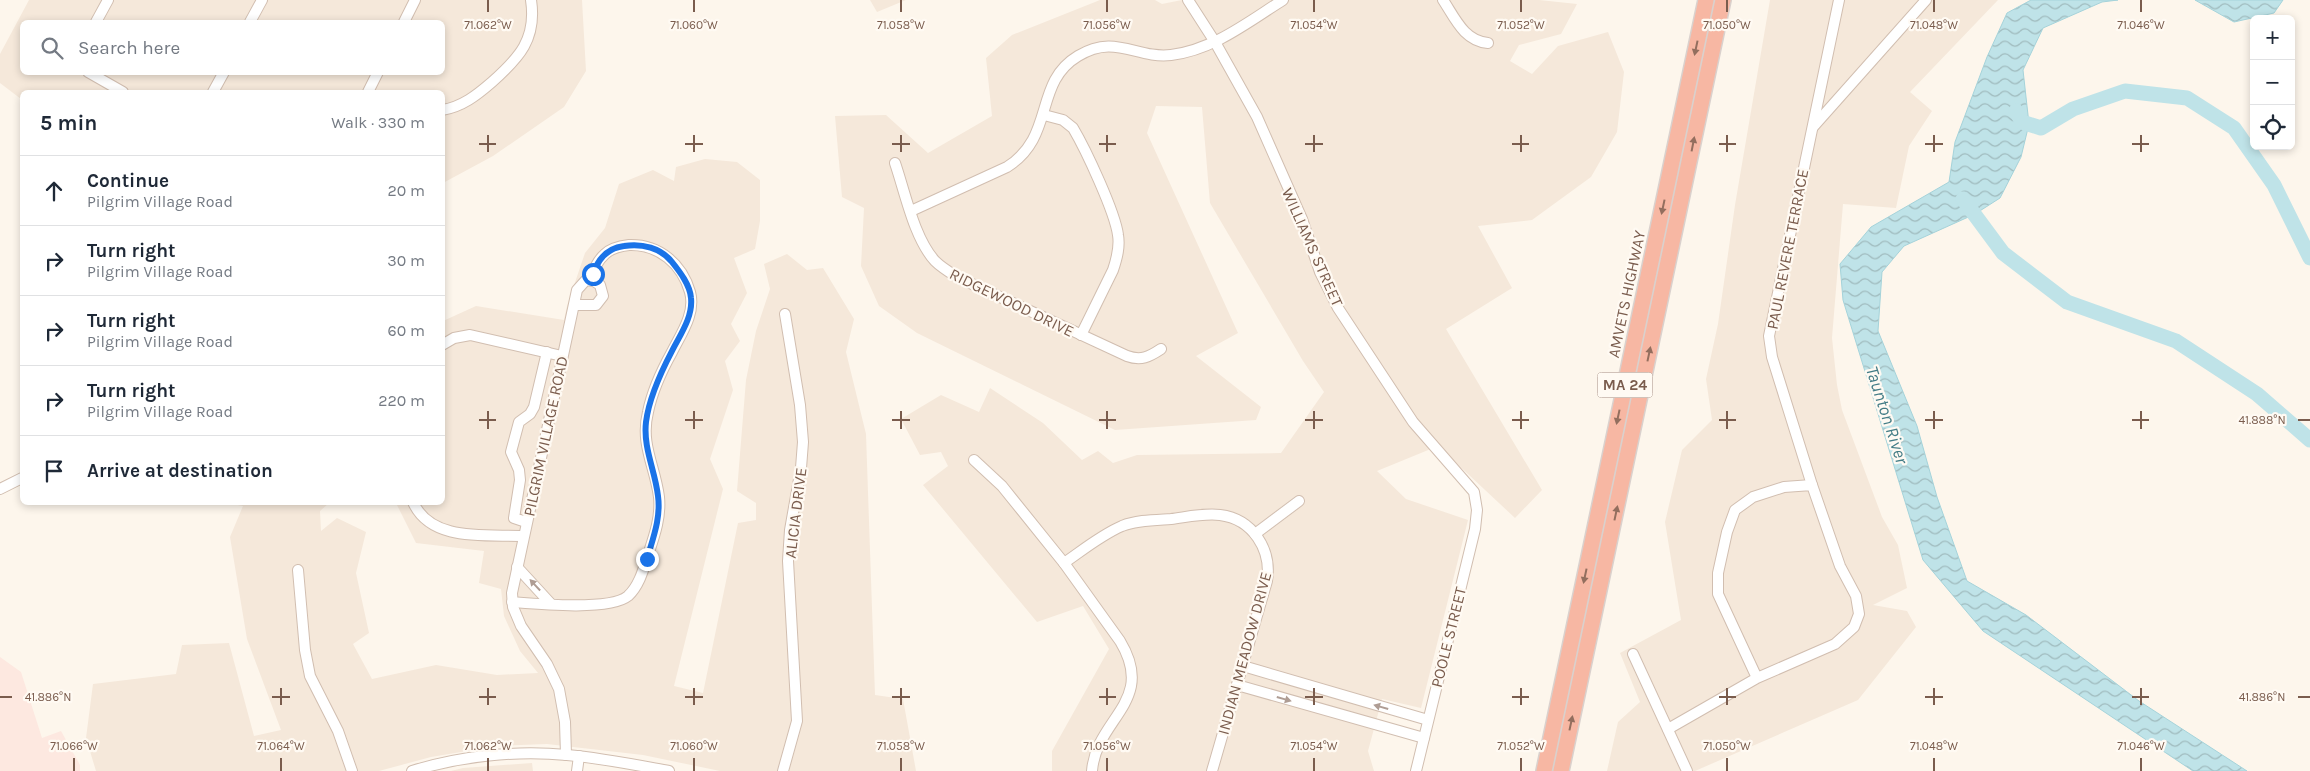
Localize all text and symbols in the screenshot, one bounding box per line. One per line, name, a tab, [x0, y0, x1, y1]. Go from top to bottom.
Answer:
map controls	[2250, 15, 2295, 150]
button: +	[2250, 15, 2295, 60]
text: 71.062°W	[464, 18, 512, 32]
text: 71.060°W	[670, 18, 718, 32]
text: 71.058°W	[877, 18, 925, 32]
text: 71.056°W	[1083, 18, 1131, 32]
text: 71.054°W	[1290, 18, 1338, 32]
text: 71.052°W	[1497, 18, 1545, 32]
text: 71.050°W	[1703, 18, 1751, 32]
text: 71.048°W	[1910, 18, 1958, 32]
text: 71.046°W	[2117, 18, 2165, 32]
search box	[20, 20, 445, 75]
icon: search	[38, 34, 66, 62]
text: Search here	[78, 37, 180, 59]
one-way arrow	[1692, 40, 1700, 56]
button: −	[2250, 60, 2295, 105]
button: locate	[2250, 105, 2295, 150]
text: 5 min	[40, 111, 97, 135]
text: Walk · 330 m	[331, 113, 425, 132]
one-way arrow	[1689, 136, 1697, 151]
street label: PAUL REVERE TERRACE	[1763, 167, 1812, 331]
text: Continue	[87, 170, 169, 192]
icon: ahead	[40, 177, 68, 205]
text: 20 m	[387, 181, 425, 200]
street label: WILLIAMS STREET	[1278, 185, 1347, 309]
text: Pilgrim Village Road	[87, 192, 233, 211]
one-way arrow	[1659, 199, 1667, 214]
street label: AMVETS HIGHWAY	[1604, 228, 1649, 360]
text: Turn right	[87, 240, 176, 262]
icon: right	[40, 247, 68, 275]
text: 30 m	[387, 251, 425, 270]
text: Pilgrim Village Road	[87, 262, 233, 281]
route start	[582, 263, 605, 286]
street label: RIDGEWOOD DRIVE	[946, 264, 1077, 341]
text: Turn right	[87, 310, 176, 332]
icon: right	[40, 317, 68, 345]
text: 60 m	[388, 321, 425, 340]
text: Pilgrim Village Road	[87, 332, 233, 351]
one-way arrow	[1645, 346, 1653, 362]
street label: PILGRIM VILLAGE ROAD	[519, 354, 572, 518]
water label: Taunton River	[1861, 363, 1913, 467]
road number: MA 24	[1598, 372, 1652, 398]
text: Turn right	[87, 380, 176, 402]
icon: right	[40, 387, 68, 415]
text: 220 m	[378, 391, 425, 410]
text: Pilgrim Village Road	[87, 402, 233, 421]
one-way arrow	[1614, 409, 1622, 425]
text: 41.888°N	[2238, 413, 2286, 427]
icon: arrive	[40, 457, 68, 485]
text: Arrive at destination	[87, 460, 273, 482]
street label: ALICIA DRIVE	[781, 467, 810, 560]
one-way arrow	[1612, 505, 1620, 521]
route end	[636, 548, 659, 571]
one-way arrow	[1580, 568, 1588, 584]
street label: INDIAN MEADOW DRIVE	[1214, 570, 1275, 737]
one-way arrow	[529, 579, 540, 592]
street label: POOLE STREET	[1427, 585, 1470, 690]
text: 41.886°N	[25, 690, 71, 704]
text: 41.886°N	[2239, 690, 2285, 704]
one-way arrow	[1277, 695, 1292, 703]
one-way arrow	[1374, 702, 1389, 710]
one-way arrow	[1567, 716, 1575, 731]
text: 71.066°W	[50, 739, 98, 753]
text: 71.064°W	[257, 739, 305, 753]
text: 71.062°W	[464, 739, 512, 753]
text: 71.060°W	[670, 739, 718, 753]
text: 71.058°W	[877, 739, 925, 753]
text: 71.056°W	[1083, 739, 1131, 753]
text: 71.054°W	[1290, 739, 1338, 753]
text: 71.052°W	[1497, 739, 1545, 753]
text: 71.050°W	[1703, 739, 1751, 753]
text: 71.048°W	[1910, 739, 1958, 753]
text: 71.046°W	[2117, 739, 2165, 753]

